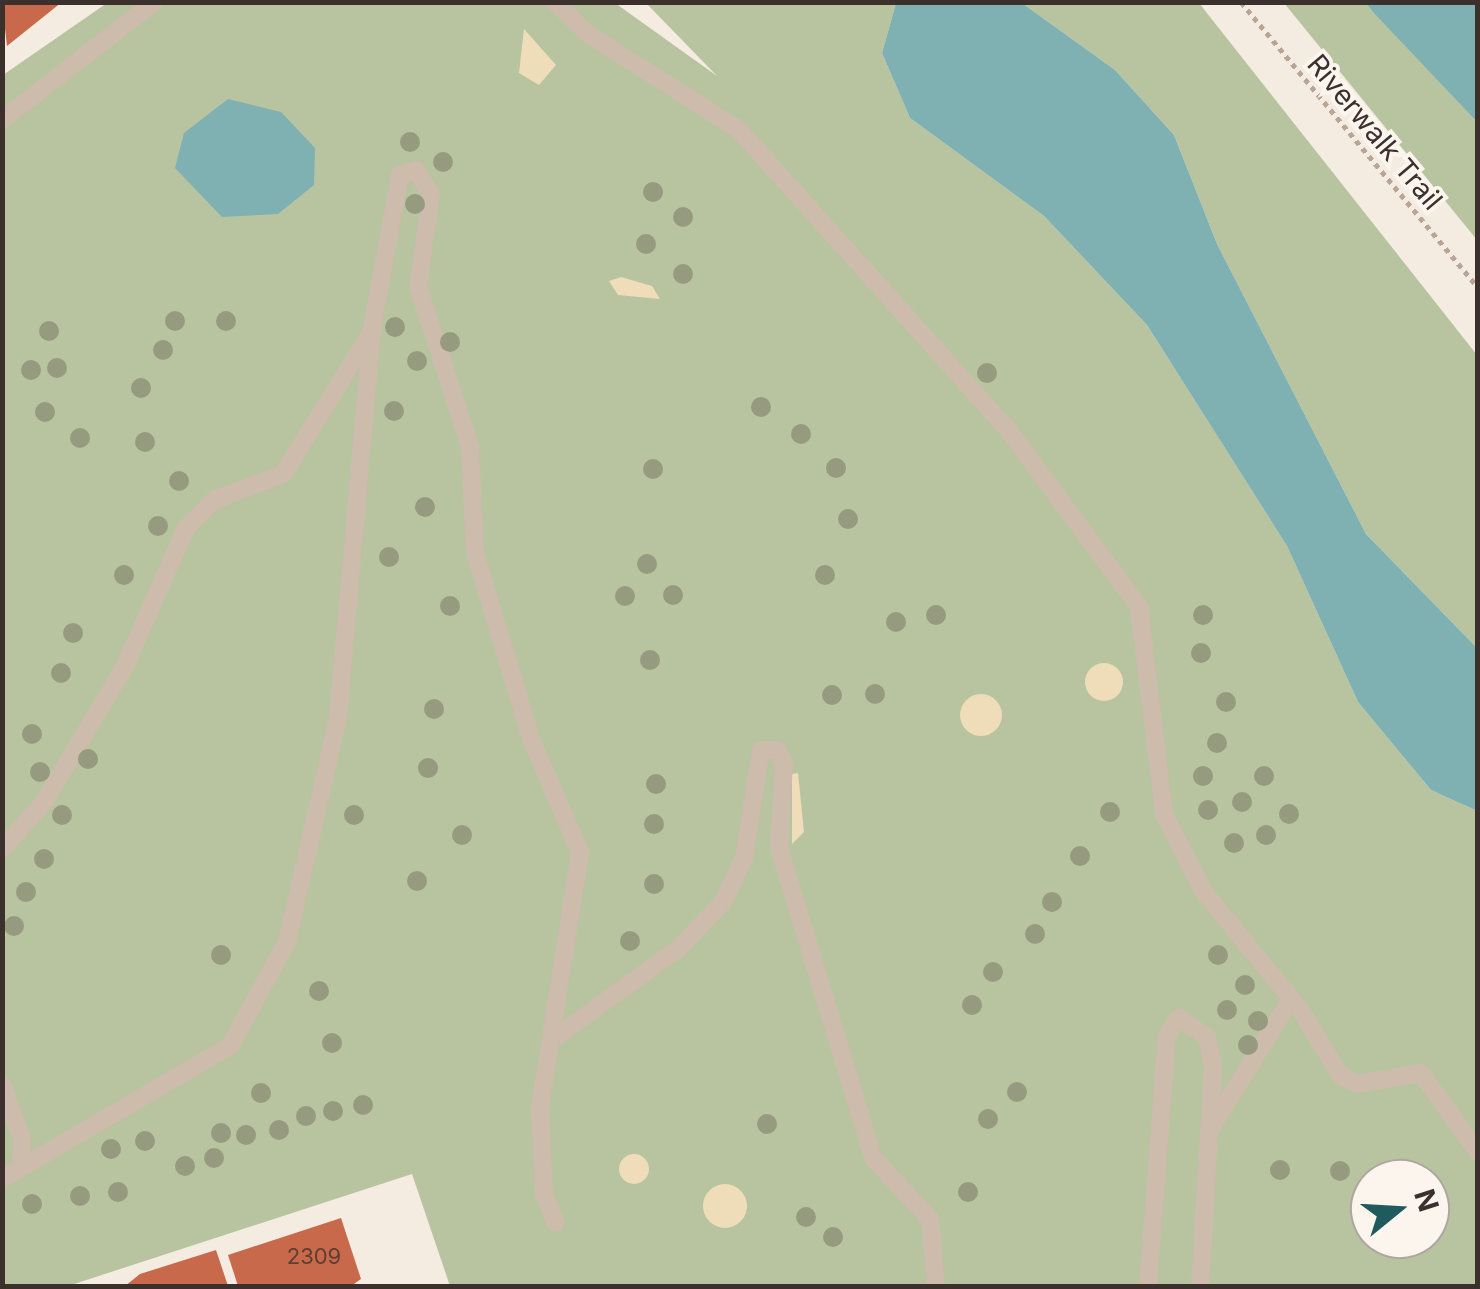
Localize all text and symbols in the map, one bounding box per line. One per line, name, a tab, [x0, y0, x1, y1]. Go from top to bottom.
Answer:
street label: Riverwalk Trail	[1300, 48, 1450, 216]
north arrow	[1350, 1159, 1450, 1259]
text: N	[1407, 1185, 1446, 1216]
house number: 2309	[287, 1244, 341, 1270]

